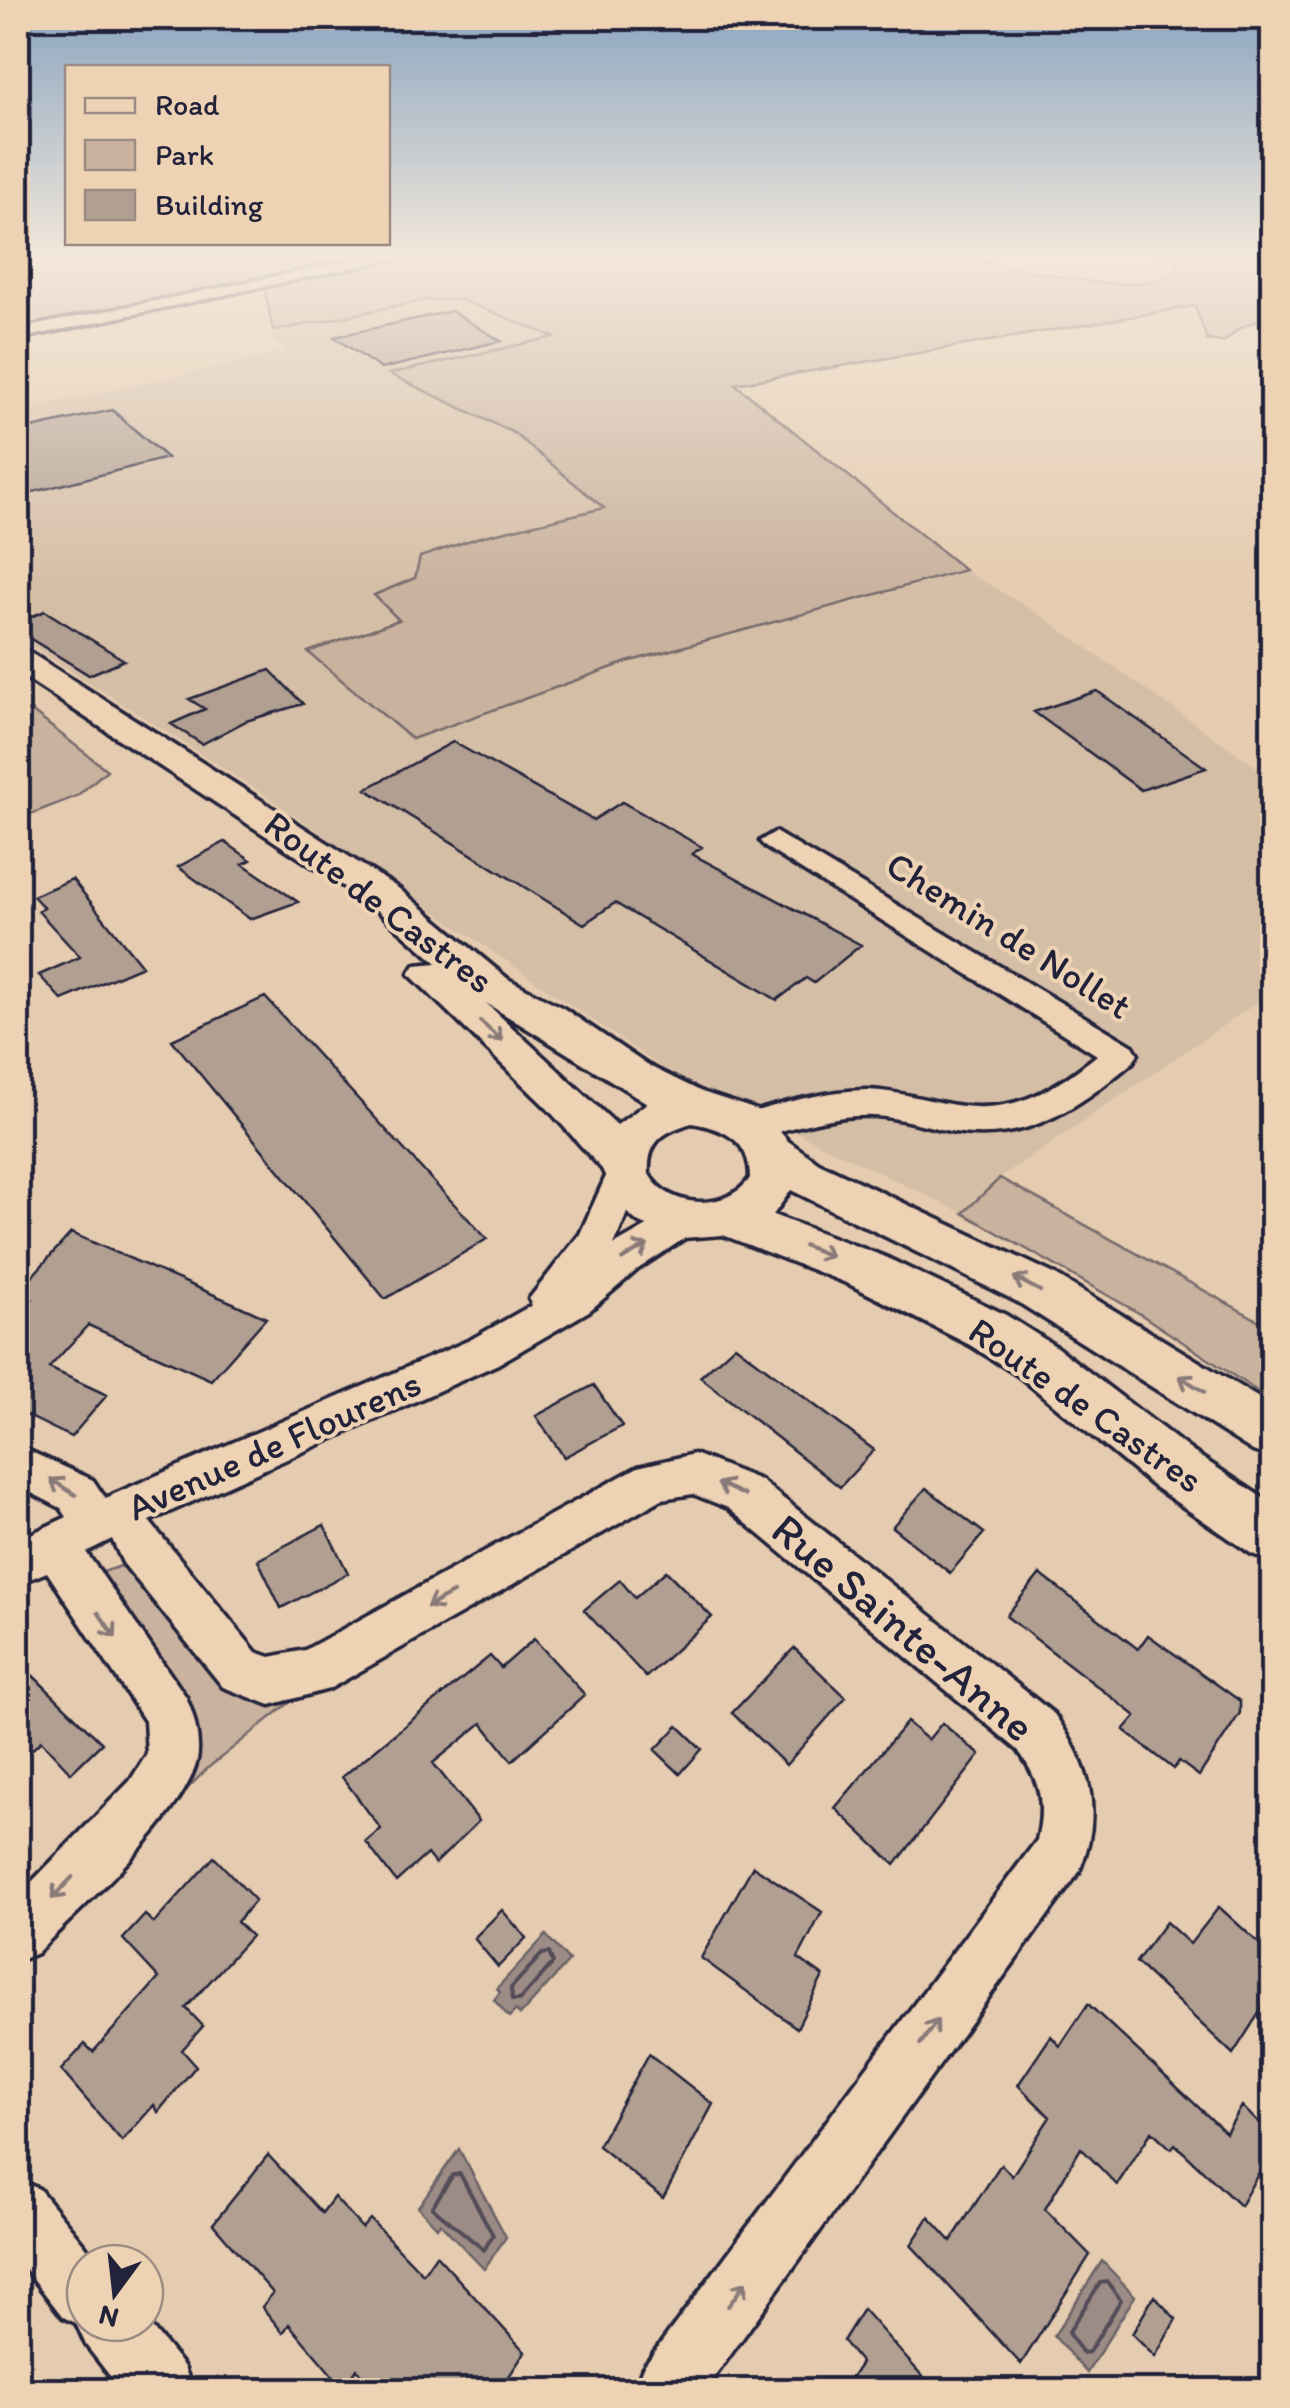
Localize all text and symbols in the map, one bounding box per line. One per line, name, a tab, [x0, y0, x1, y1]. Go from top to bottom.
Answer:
legend	[65, 65, 390, 245]
text: Road	[155, 86, 220, 123]
text: Park	[155, 136, 214, 173]
text: Building	[155, 186, 264, 223]
street label: Route de Castres	[255, 801, 503, 1003]
street label: Chemin de Nollet	[878, 841, 1140, 1029]
one-way arrow	[478, 1019, 503, 1042]
one-way arrow	[620, 1242, 649, 1262]
one-way arrow	[803, 1243, 833, 1261]
one-way arrow	[1013, 1274, 1043, 1293]
street label: Route de Castres	[960, 1307, 1212, 1503]
street label: Avenue de Flourens	[120, 1360, 428, 1530]
one-way arrow	[1178, 1373, 1207, 1394]
one-way arrow	[50, 1476, 78, 1497]
one-way arrow	[716, 1479, 747, 1497]
street label: Rue Sainte-Anne	[761, 1501, 1047, 1753]
one-way arrow	[426, 1591, 456, 1611]
one-way arrow	[96, 1611, 117, 1638]
one-way arrow	[50, 1876, 74, 1900]
one-way arrow	[919, 2019, 940, 2046]
north arrow	[65, 2243, 165, 2343]
one-way arrow	[726, 2281, 747, 2308]
text: N	[95, 2298, 122, 2336]

